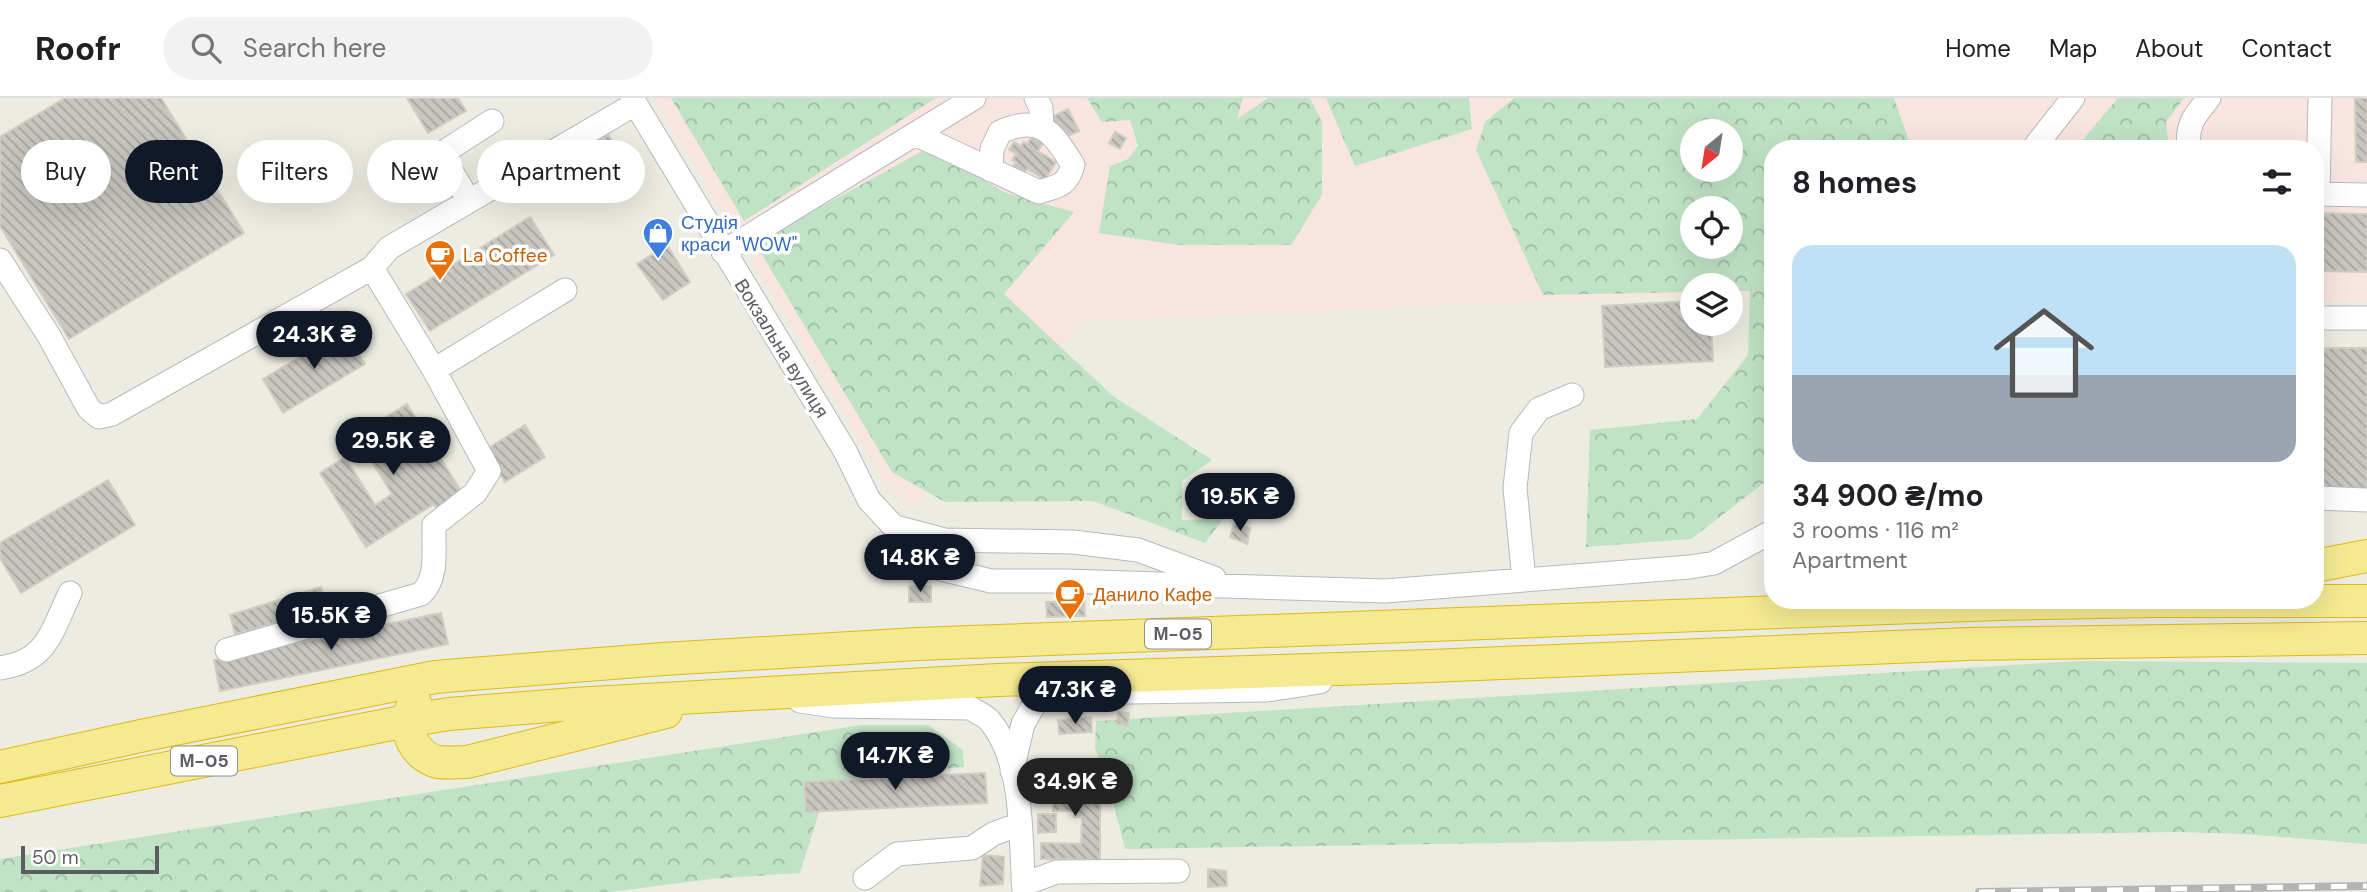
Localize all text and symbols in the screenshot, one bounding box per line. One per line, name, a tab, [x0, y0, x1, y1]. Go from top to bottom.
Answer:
search box	[163, 17, 653, 80]
text: Roofr	[35, 27, 121, 70]
icon: search	[187, 29, 225, 67]
text: Search here	[243, 31, 386, 65]
text: Home	[1945, 33, 2011, 64]
text: Map	[2049, 33, 2097, 64]
text: About	[2135, 33, 2204, 64]
text: Contact	[2242, 33, 2332, 64]
north arrow	[1680, 119, 1743, 182]
map controls	[1680, 119, 1743, 336]
chip: Buy	[21, 140, 111, 203]
chip: Rent	[125, 140, 223, 203]
chip: Filters	[237, 140, 353, 203]
chip: New	[367, 140, 463, 203]
chip: Apartment	[477, 140, 645, 203]
text: 8 homes	[1792, 163, 1917, 202]
icon: filters	[2258, 163, 2296, 201]
button: locate	[1680, 196, 1743, 259]
place label: Студія краси "WOW"	[681, 210, 797, 257]
shop icon: Студія краси "WOW"	[641, 216, 675, 260]
cafe icon: La Coffee	[423, 238, 457, 282]
place label: La Coffee	[463, 243, 547, 268]
button: layers	[1680, 273, 1743, 336]
street label: Вокзальна вулиця	[729, 274, 835, 423]
icon: home	[1981, 290, 2107, 416]
pin: 24.3K ₴	[249, 312, 379, 371]
text: 24.3K ₴	[272, 319, 356, 349]
pin: 29.5K ₴	[328, 418, 458, 477]
text: 29.5K ₴	[352, 425, 434, 455]
pin: 19.5K ₴	[1175, 474, 1305, 533]
text: 34 900 ₴/mo	[1792, 476, 1984, 515]
text: 19.5K ₴	[1201, 481, 1279, 511]
text: 3 rooms · 116 m²	[1792, 515, 1959, 545]
pin: 14.8K ₴	[855, 534, 985, 594]
text: 14.8K ₴	[880, 542, 960, 572]
text: Apartment	[1792, 545, 1907, 575]
cafe icon: Данило Кафе	[1053, 577, 1087, 621]
place label: Данило Кафе	[1093, 582, 1212, 607]
pin: 15.5K ₴	[266, 592, 396, 652]
text: 15.5K ₴	[292, 600, 370, 630]
road number: М-05	[1145, 620, 1211, 648]
pin: 47.3K ₴	[1010, 666, 1140, 726]
text: 47.3K ₴	[1034, 674, 1116, 704]
pin: 14.7K ₴	[830, 732, 960, 792]
text: 14.7K ₴	[857, 740, 933, 770]
road number: М-05	[171, 746, 237, 776]
pin: 34.9K ₴	[1010, 758, 1140, 818]
text: 34.9K ₴	[1033, 766, 1117, 796]
scale bar	[21, 843, 159, 875]
text: 50 m	[32, 845, 79, 870]

